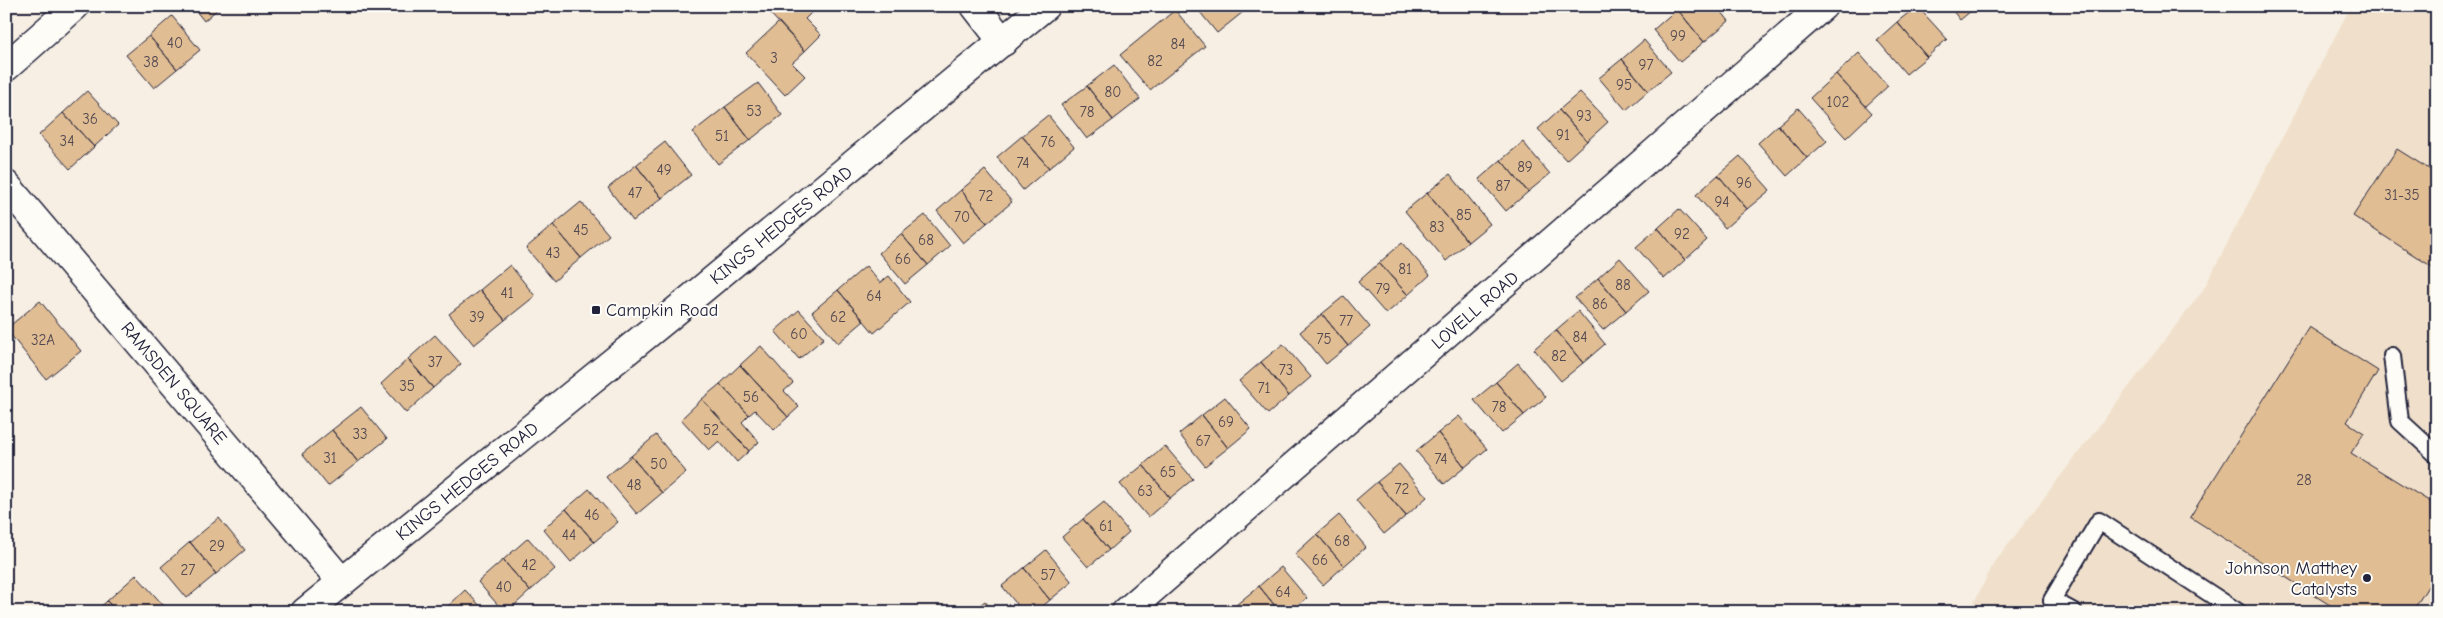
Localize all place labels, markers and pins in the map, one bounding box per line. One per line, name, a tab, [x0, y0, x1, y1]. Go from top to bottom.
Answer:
place label: Campkin Road	[606, 300, 718, 321]
marker: Campkin Road	[590, 304, 602, 316]
place label: Johnson Matthey Catalysts	[2225, 558, 2358, 600]
marker: Johnson Matthey Catalysts	[2361, 572, 2373, 584]

